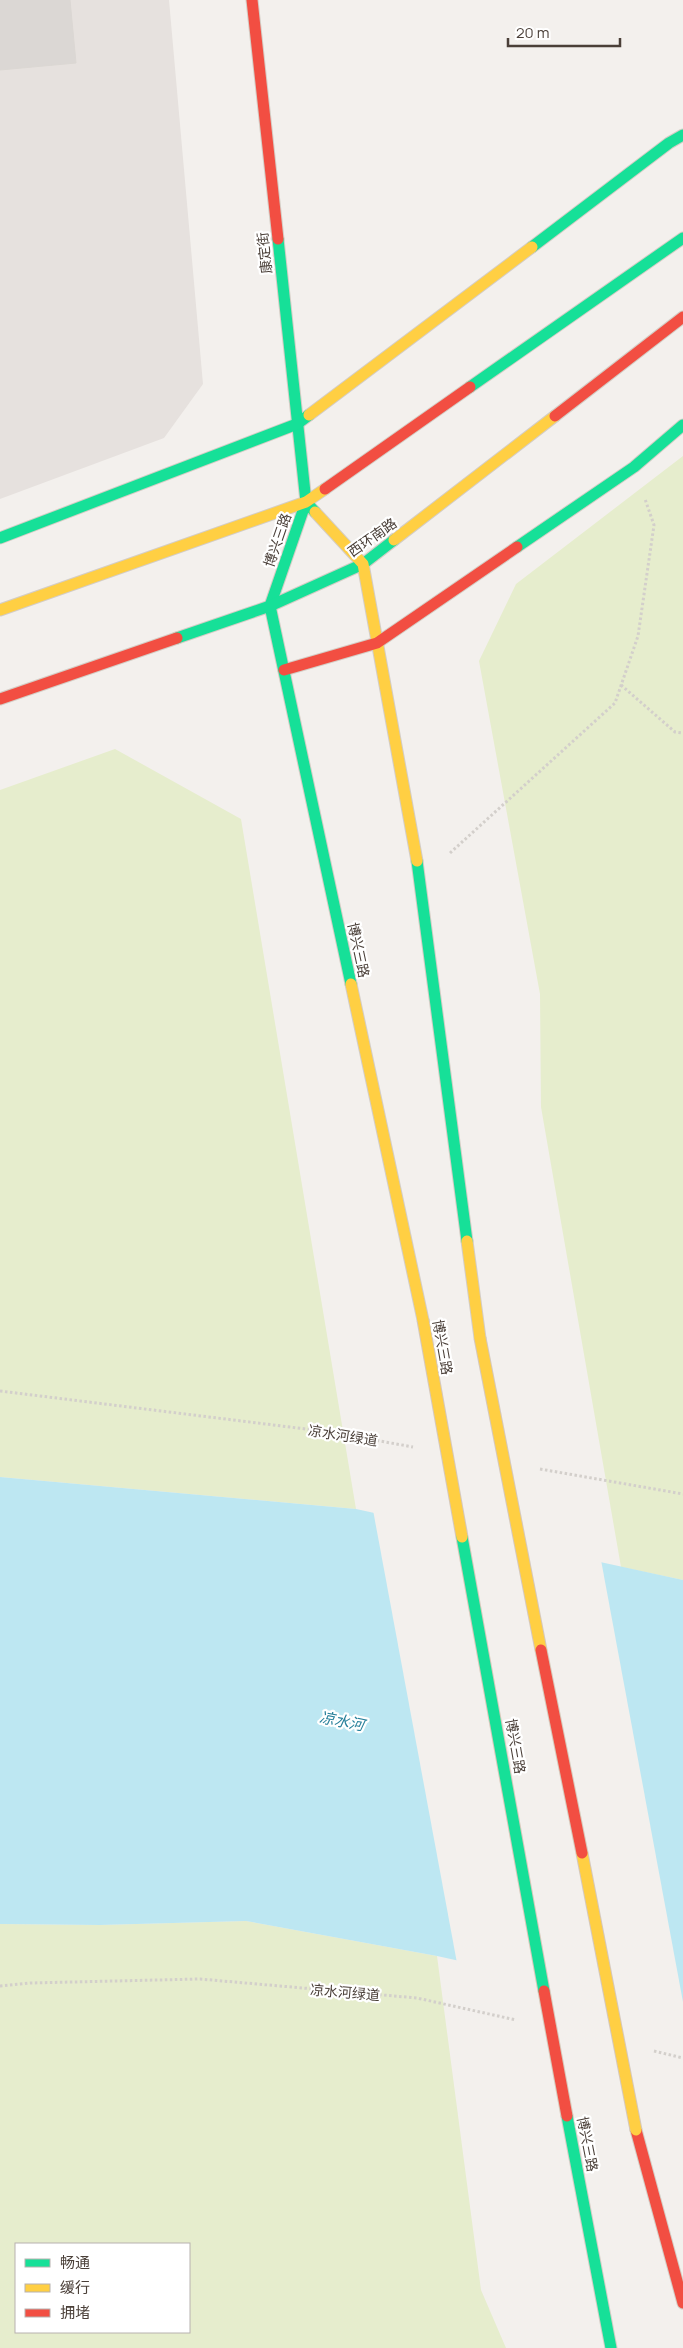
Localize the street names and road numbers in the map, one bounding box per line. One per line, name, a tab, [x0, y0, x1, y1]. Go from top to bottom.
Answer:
street label: 康定街	[252, 231, 276, 275]
street label: 博兴三路	[259, 510, 295, 570]
street label: 西环南路	[344, 513, 400, 561]
street label: 博兴三路	[344, 921, 374, 979]
street label: 博兴三路	[429, 1318, 457, 1376]
street label: 凉水河绿道	[307, 1420, 379, 1450]
street label: 博兴三路	[502, 1717, 530, 1775]
street label: 凉水河绿道	[309, 1979, 381, 2005]
street label: 博兴三路	[573, 2115, 603, 2173]

